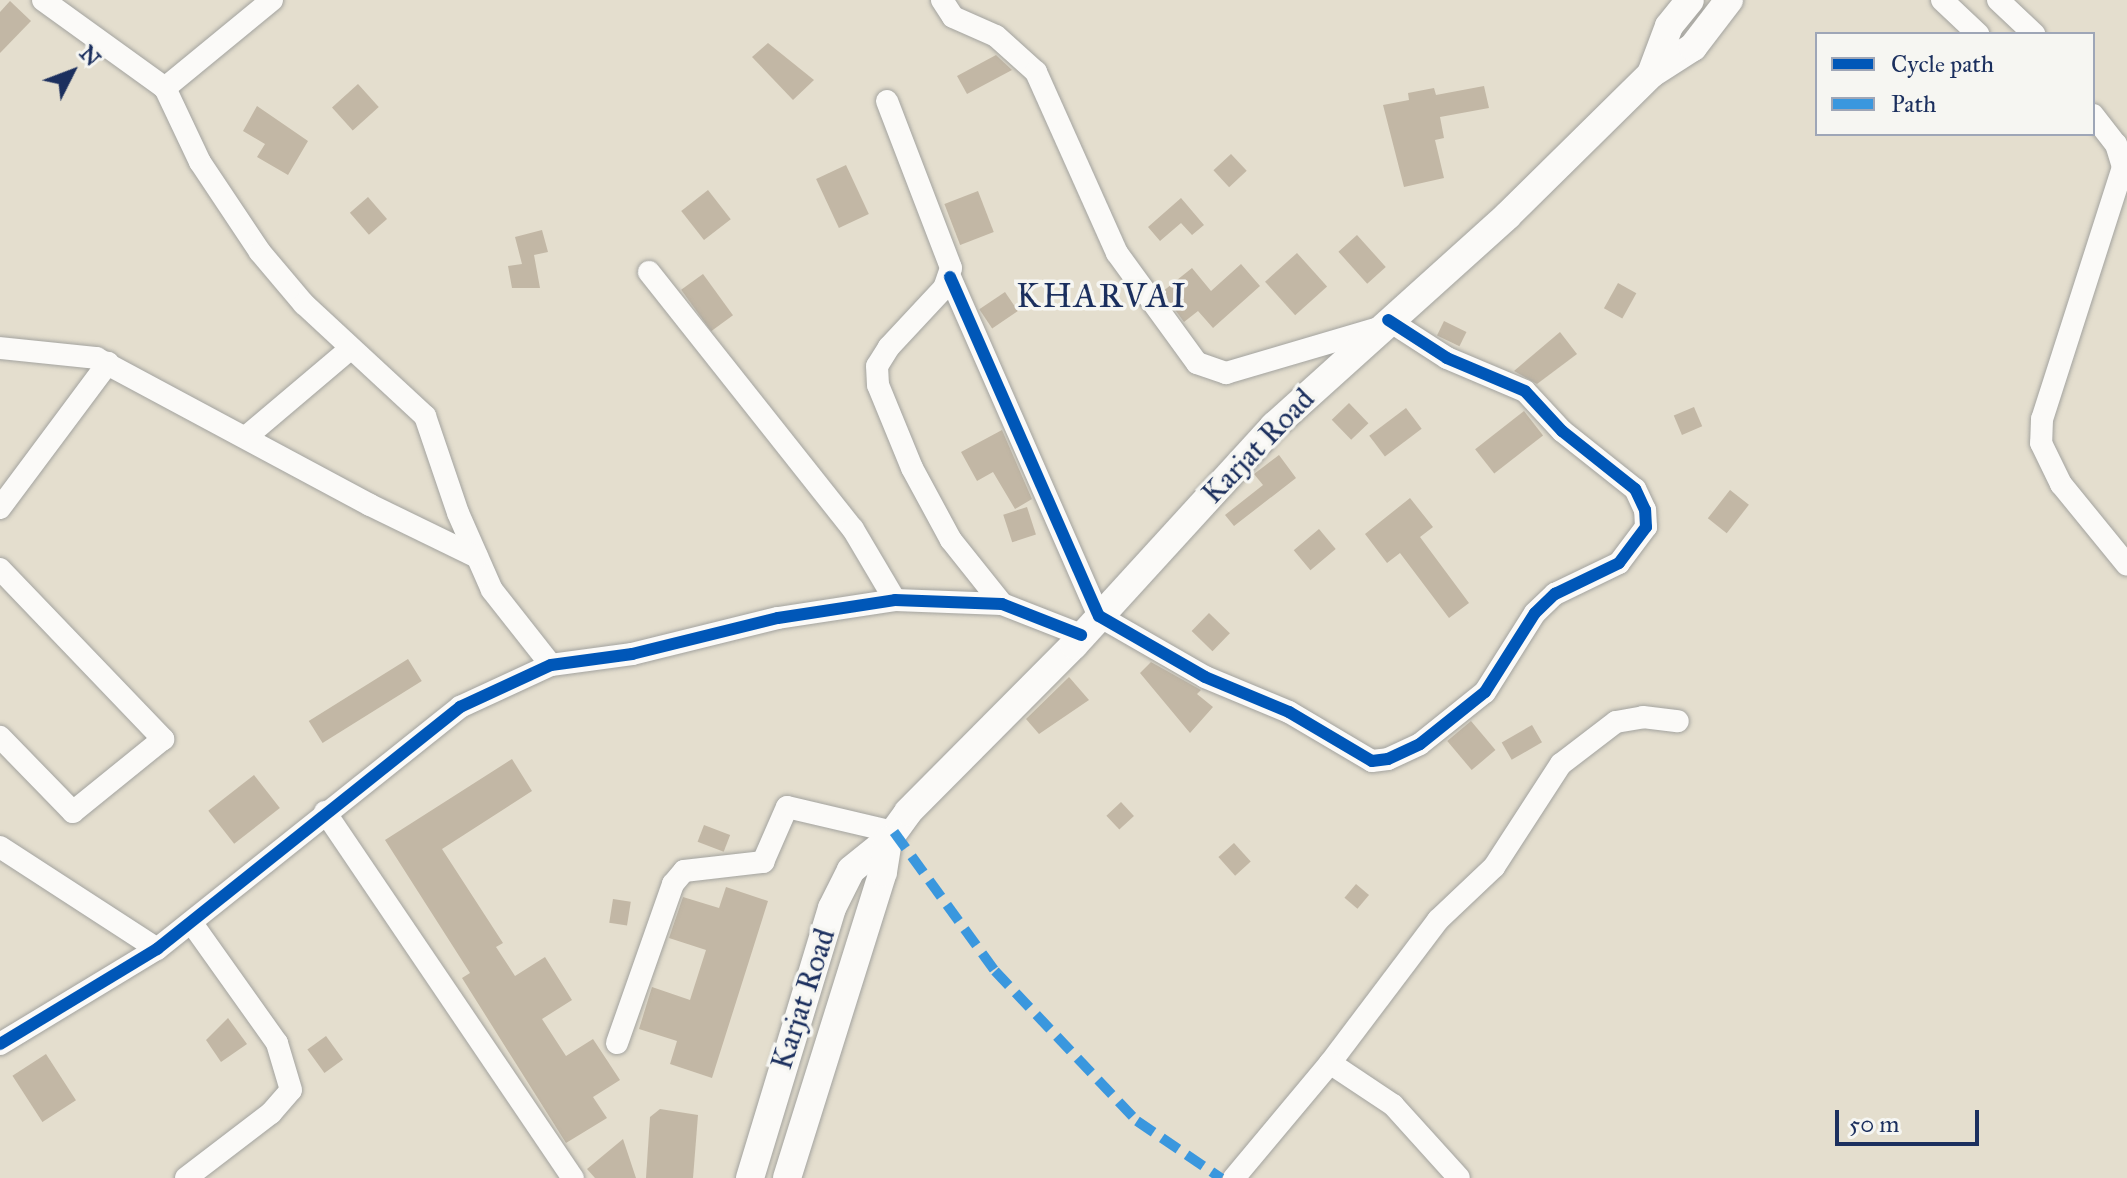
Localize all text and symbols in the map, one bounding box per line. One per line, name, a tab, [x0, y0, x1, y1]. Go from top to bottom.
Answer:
north arrow	[32, 32, 112, 112]
legend	[1815, 32, 2095, 136]
text: N	[74, 40, 106, 72]
text: Cycle path	[1891, 49, 1994, 79]
text: Path	[1891, 89, 1936, 119]
district label: KHARVAI	[1016, 276, 1188, 316]
street label: Karjat Road	[1194, 381, 1322, 511]
street label: Karjat Road	[763, 924, 843, 1074]
scale bar	[1839, 1094, 1983, 1144]
text: 50 m	[1849, 1109, 1899, 1139]

